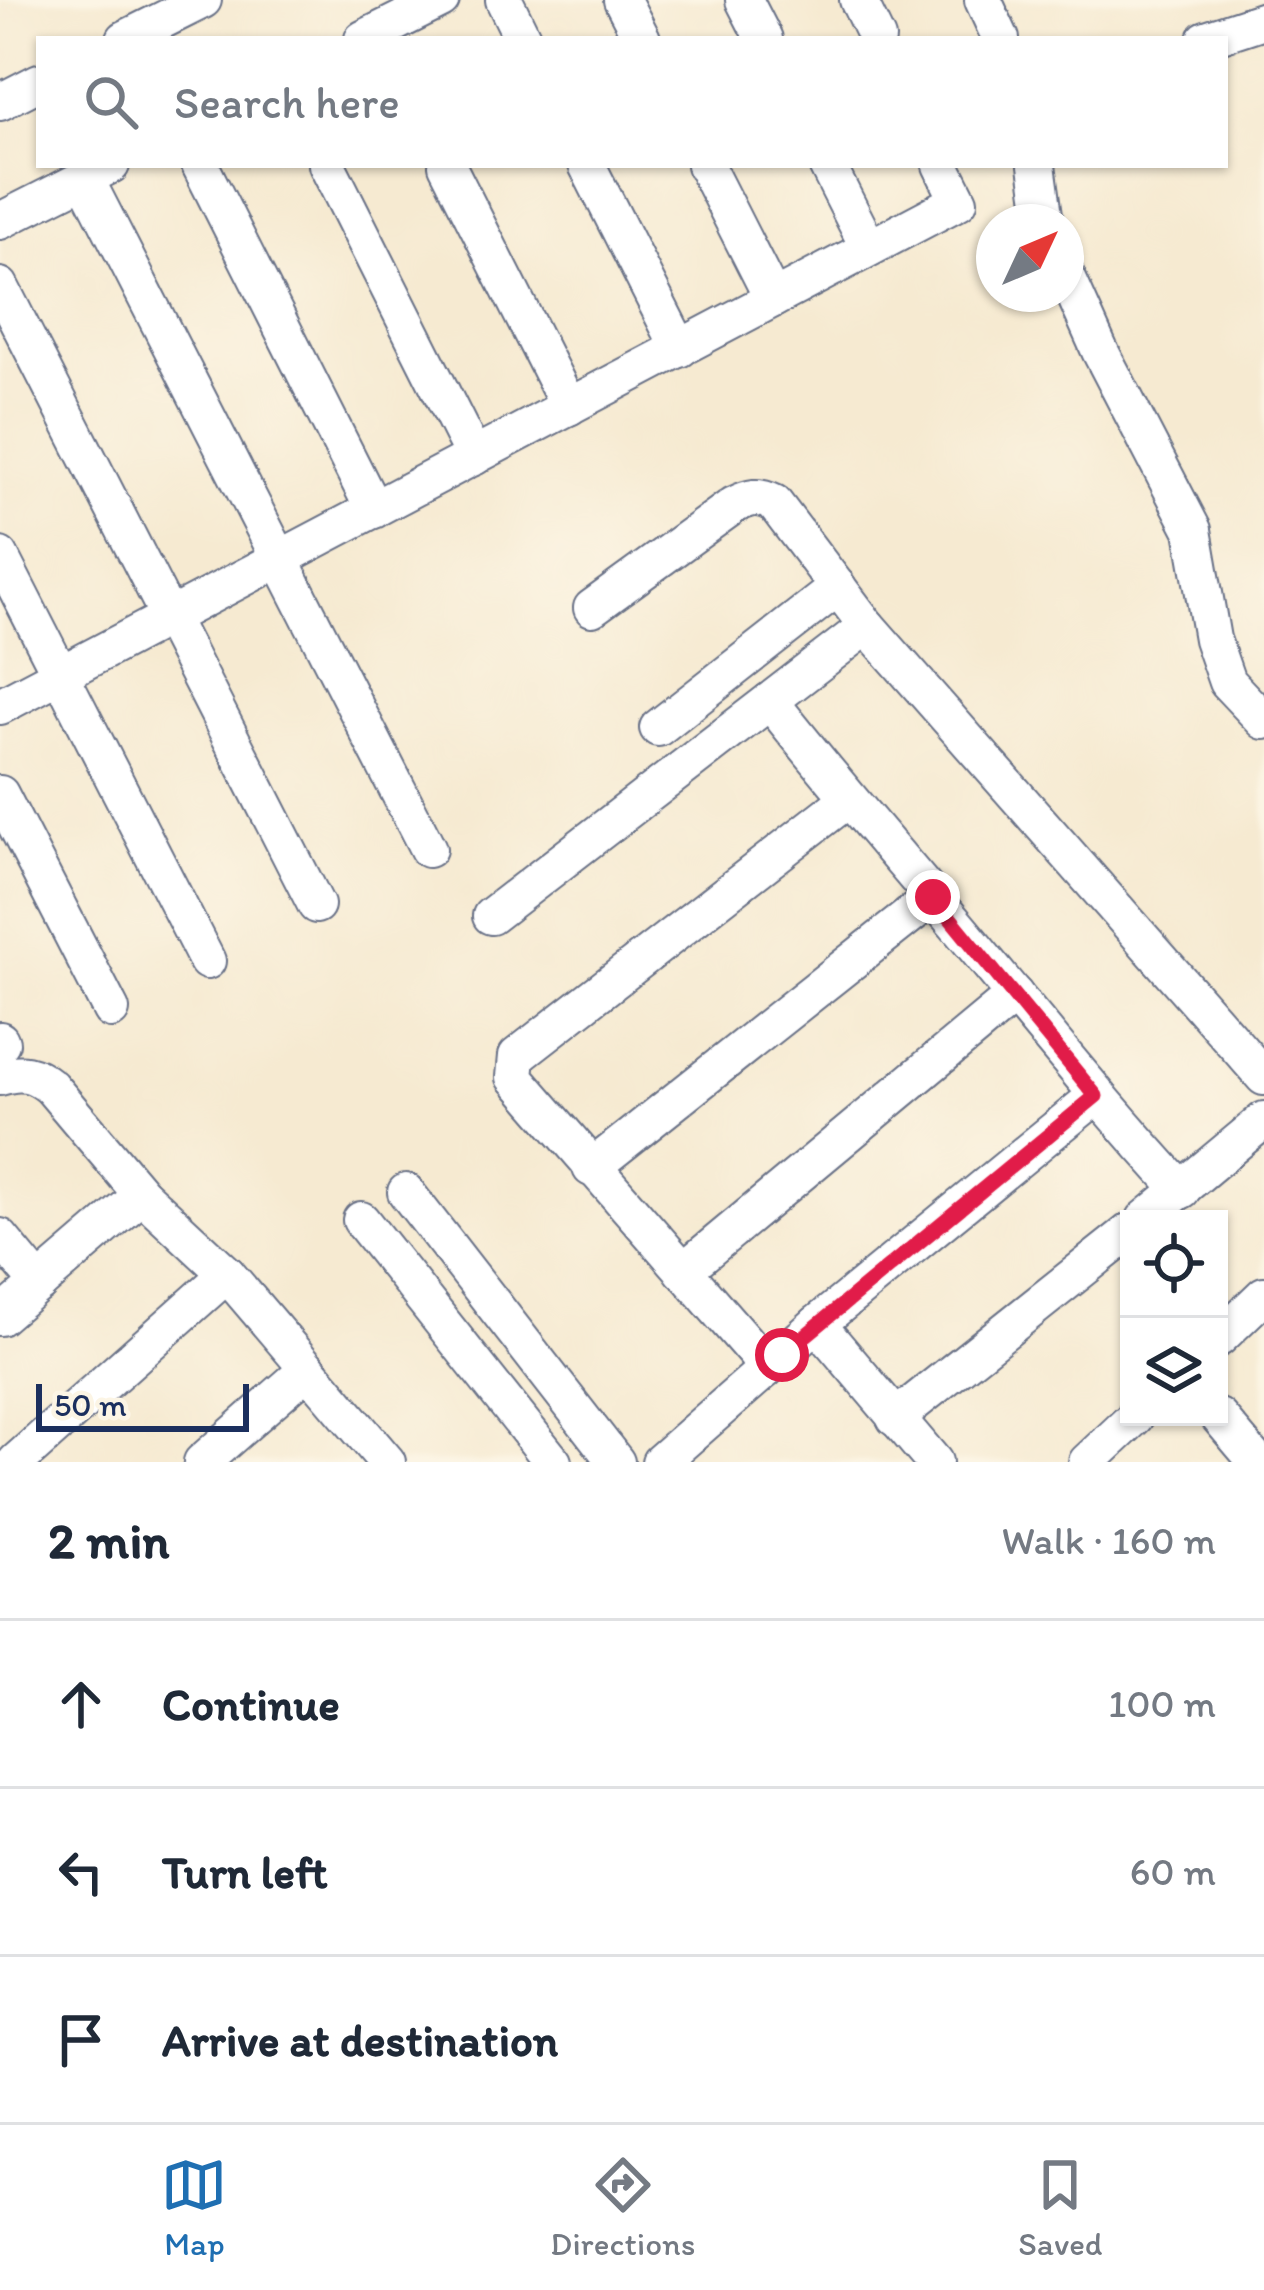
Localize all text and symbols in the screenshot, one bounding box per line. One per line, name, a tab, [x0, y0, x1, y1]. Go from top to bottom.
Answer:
search box	[36, 36, 1228, 168]
icon: search	[78, 69, 144, 135]
text: Search here	[174, 75, 400, 129]
north arrow	[976, 204, 1084, 312]
route end	[906, 870, 960, 924]
map controls	[1120, 1210, 1228, 1426]
button: locate	[1120, 1210, 1228, 1318]
button: layers	[1120, 1318, 1228, 1426]
route start	[755, 1328, 809, 1382]
scale bar	[36, 1378, 249, 1431]
text: 50 m	[54, 1385, 127, 1424]
text: 2 min	[48, 1510, 169, 1571]
text: Walk · 160 m	[1002, 1517, 1216, 1564]
icon: ahead	[48, 1671, 114, 1737]
text: Continue	[162, 1677, 340, 1731]
text: 100 m	[1108, 1680, 1216, 1727]
icon: left	[48, 1839, 114, 1905]
text: Turn left	[162, 1845, 328, 1899]
text: 60 m	[1130, 1848, 1216, 1895]
icon: arrive	[48, 2007, 114, 2073]
text: Arrive at destination	[162, 2013, 558, 2067]
tab: Map	[161, 2152, 227, 2263]
tab: Directions	[550, 2152, 695, 2263]
tab: Saved	[1018, 2152, 1103, 2263]

